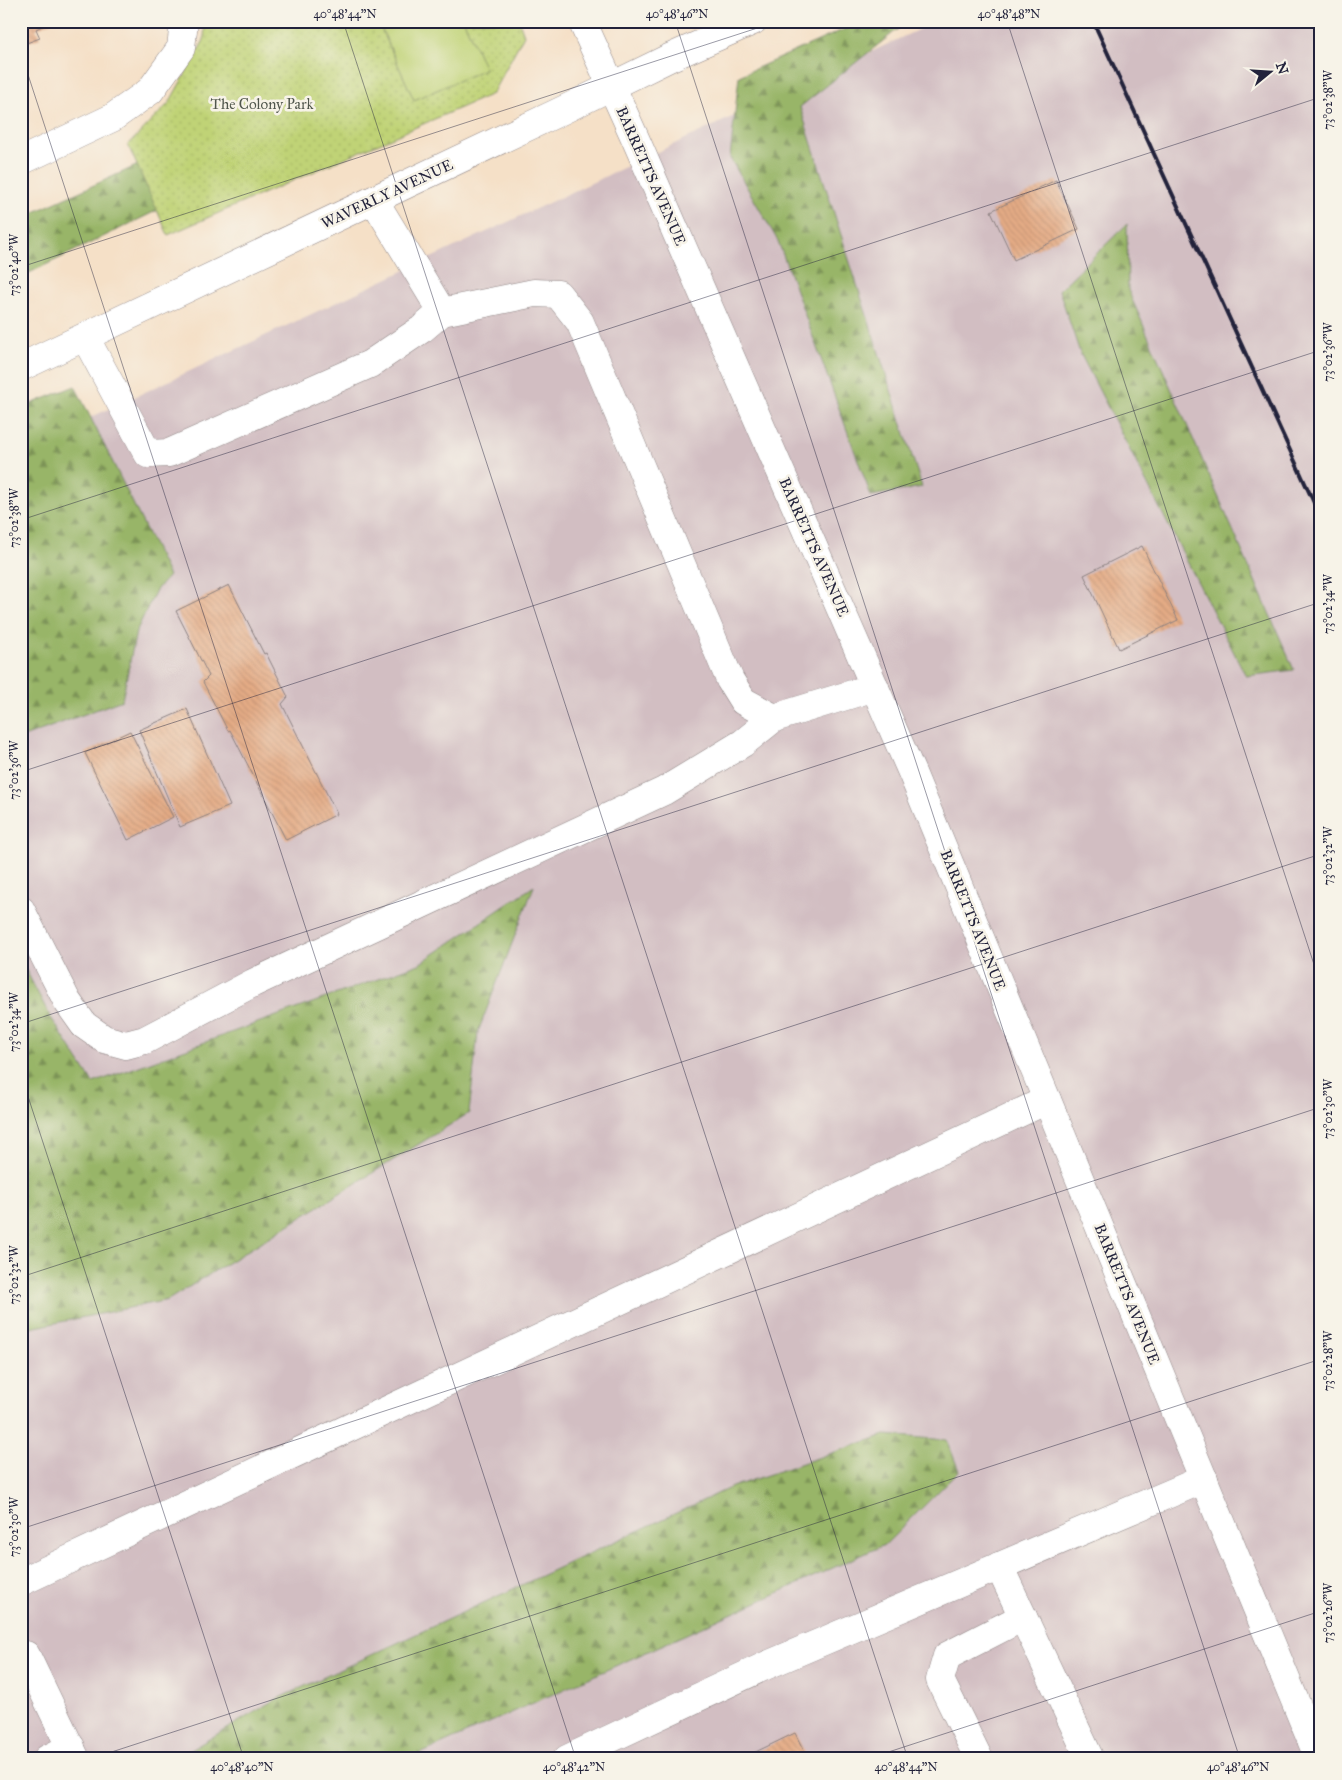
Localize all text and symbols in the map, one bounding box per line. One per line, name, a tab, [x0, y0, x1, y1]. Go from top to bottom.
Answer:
text: 40°48'44"N	[313, 7, 377, 21]
text: 40°48'46"N	[646, 7, 708, 21]
text: 40°48'48"N	[978, 7, 1040, 21]
north arrow	[1244, 48, 1294, 98]
text: N	[1272, 60, 1292, 77]
text: 73°02'38"W	[1321, 70, 1335, 130]
park label: The Colony Park	[211, 95, 313, 113]
street label: BARRETTS AVENUE	[612, 104, 690, 248]
street label: WAVERLY AVENUE	[318, 155, 456, 232]
text: 73°02'40"W	[7, 233, 21, 296]
text: 73°02'36"W	[1321, 322, 1335, 382]
street label: BARRETTS AVENUE	[775, 475, 853, 619]
text: 73°02'38"W	[7, 488, 21, 548]
text: 73°02'34"W	[1321, 573, 1335, 634]
text: 73°02'36"W	[7, 740, 21, 800]
text: 73°02'32"W	[1321, 826, 1335, 886]
street label: BARRETTS AVENUE	[937, 847, 1010, 993]
text: 73°02'34"W	[7, 991, 21, 1052]
text: 73°02'30"W	[1321, 1078, 1335, 1139]
street label: BARRETTS AVENUE	[1091, 1221, 1164, 1367]
text: 73°02'32"W	[7, 1245, 21, 1305]
text: 73°02'28"W	[1321, 1330, 1335, 1391]
text: 73°02'30"W	[7, 1496, 21, 1557]
text: 73°02'26"W	[1321, 1582, 1335, 1643]
text: 40°48'40"N	[210, 1760, 274, 1774]
text: 40°48'42"N	[543, 1760, 605, 1774]
text: 40°48'44"N	[874, 1760, 938, 1774]
text: 40°48'46"N	[1207, 1760, 1269, 1774]

